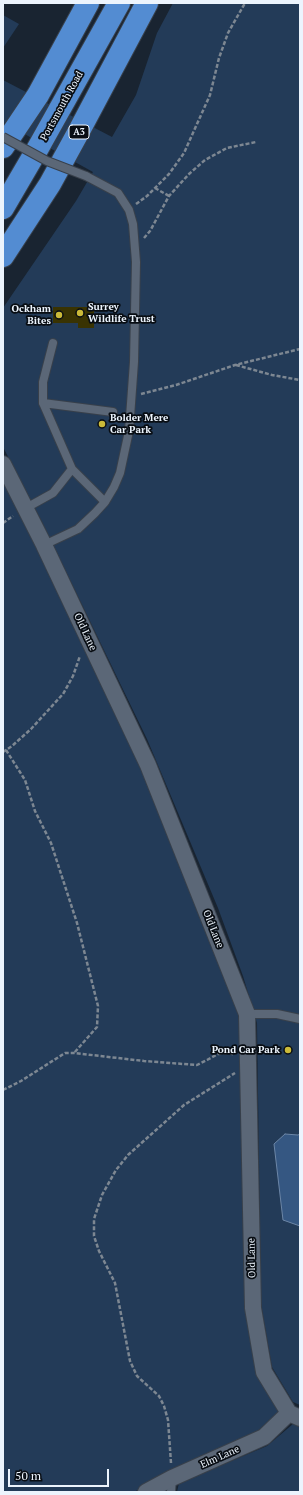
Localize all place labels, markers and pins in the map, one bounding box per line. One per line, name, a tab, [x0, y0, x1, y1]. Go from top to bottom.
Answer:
place label: Surrey Wildlife Trust	[88, 301, 155, 324]
place label: Ockham Bites	[12, 303, 51, 326]
marker: Surrey Wildlife Trust	[75, 308, 85, 318]
marker: Ockham Bites	[54, 310, 64, 320]
place label: Bolder Mere Car Park	[110, 412, 168, 436]
marker: Bolder Mere Car Park	[97, 419, 107, 429]
place label: Pond Car Park	[212, 1044, 280, 1056]
marker: Pond Car Park	[283, 1045, 293, 1055]

